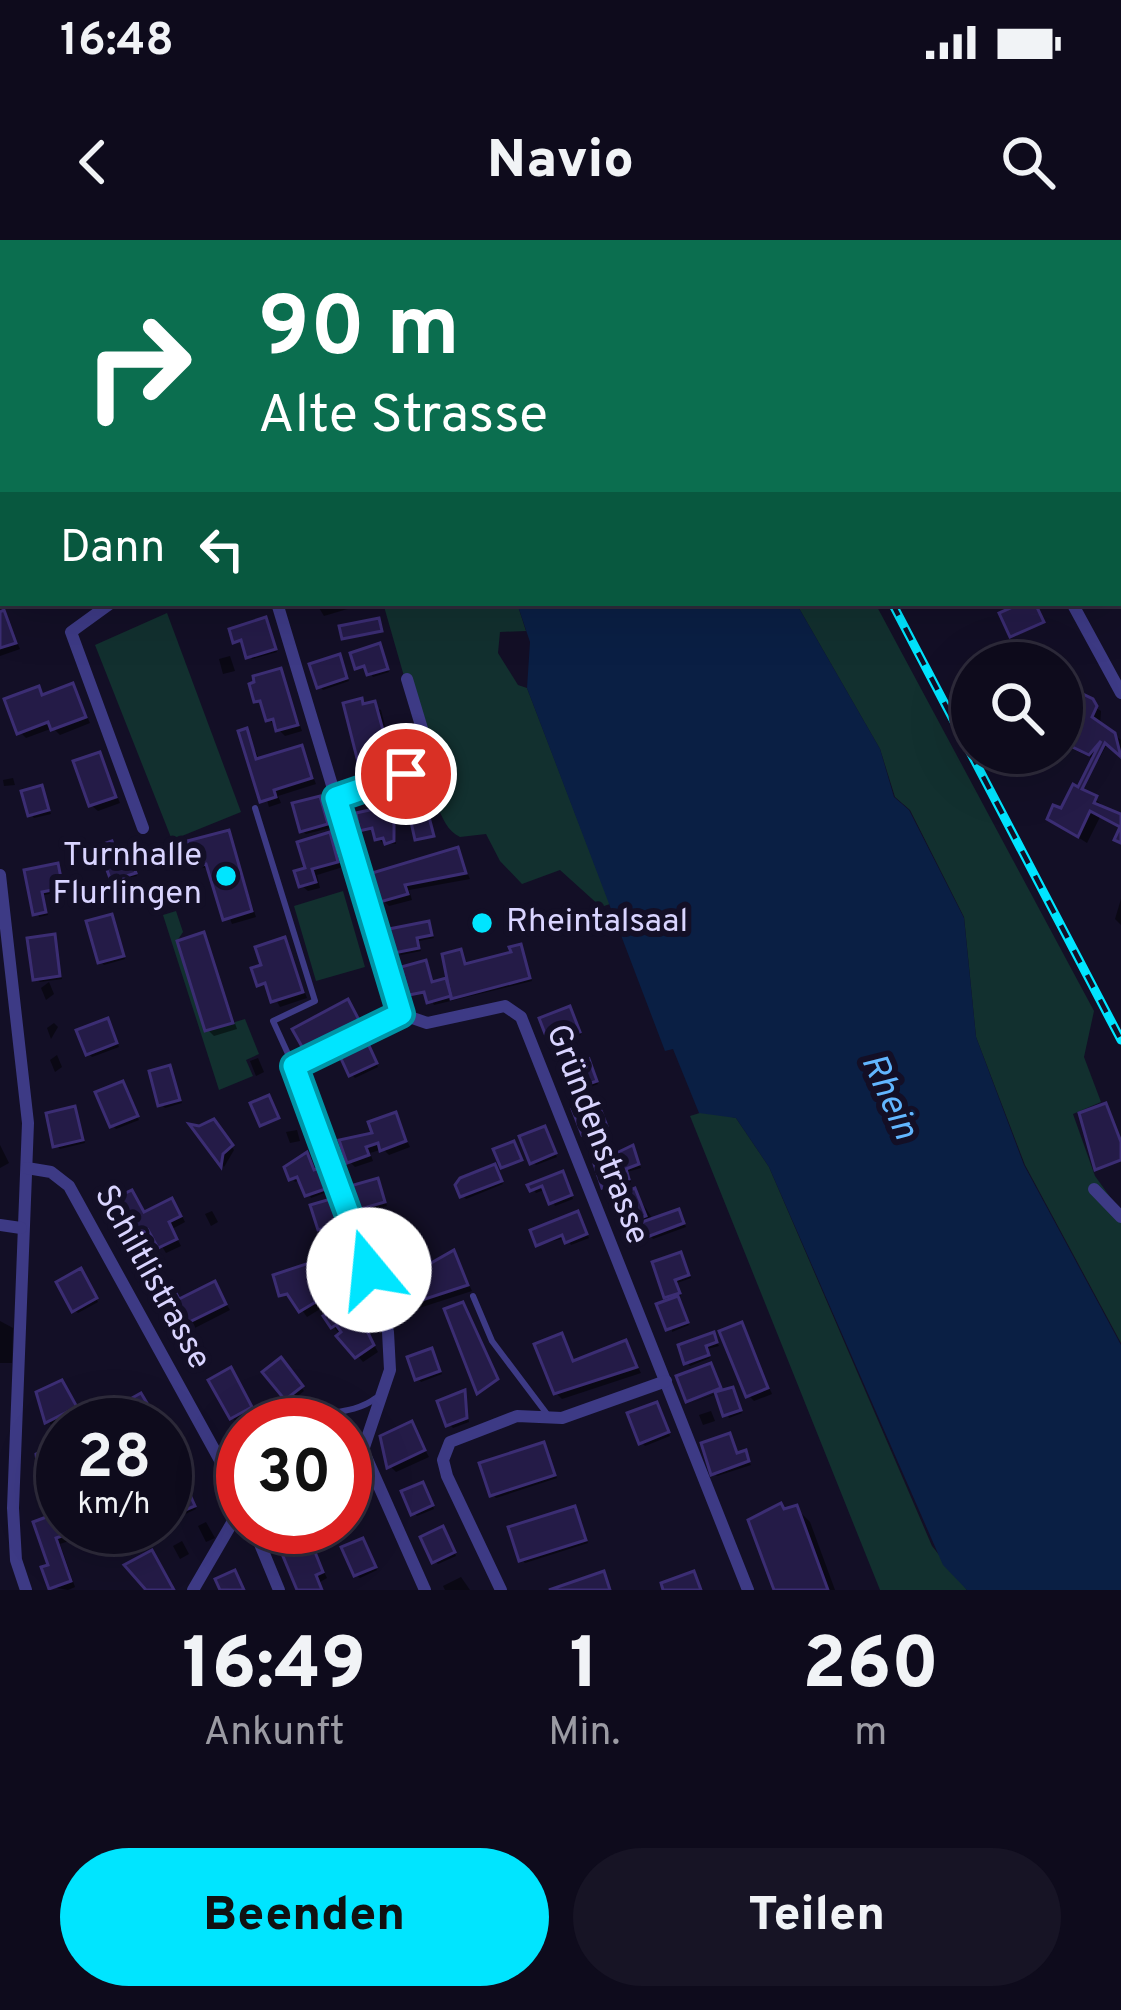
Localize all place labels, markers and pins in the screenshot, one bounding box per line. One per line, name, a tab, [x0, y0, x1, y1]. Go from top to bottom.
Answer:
pin	[355, 723, 457, 825]
place label: Turnhalle Flurlingen	[52, 836, 202, 916]
marker: Turnhalle Flurlingen	[213, 863, 239, 889]
place label: Rheintalsaal	[506, 902, 688, 944]
marker: Rheintalsaal	[469, 910, 495, 936]

